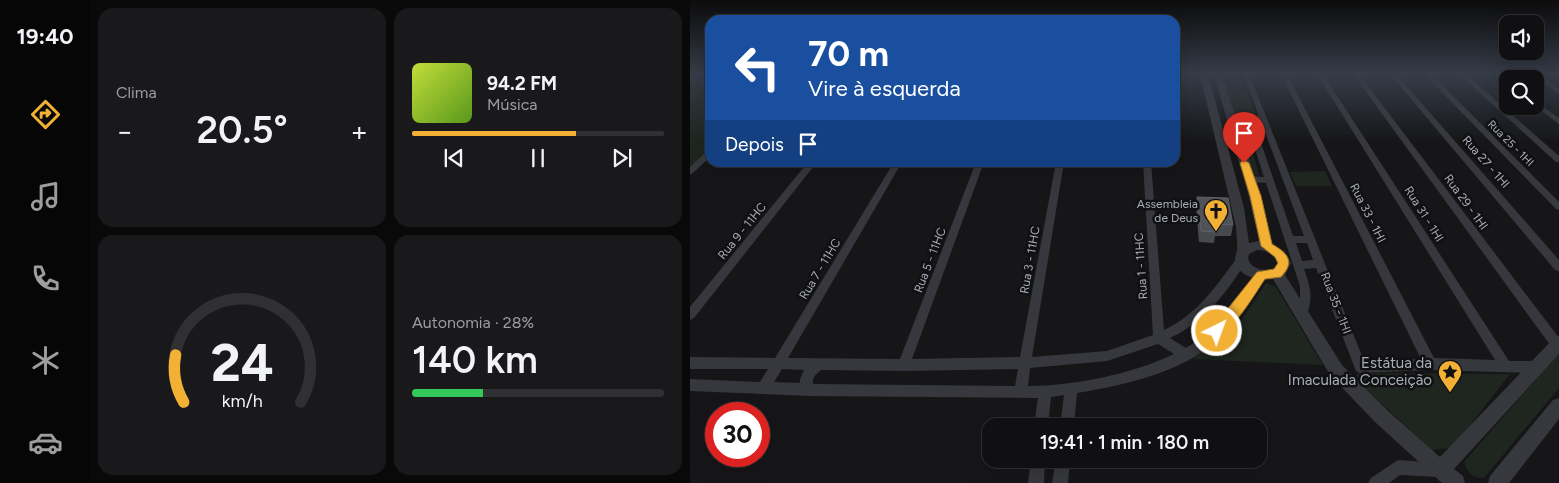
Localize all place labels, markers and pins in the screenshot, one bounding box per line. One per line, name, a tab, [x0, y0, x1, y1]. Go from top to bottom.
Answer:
pin	[1223, 112, 1265, 163]
place label: Assembleia de Deus	[1137, 197, 1198, 225]
church icon: Assembleia de Deus	[1203, 198, 1229, 232]
place label: Estátua da Imaculada Conceição	[1288, 354, 1432, 389]
place icon: Estátua da Imaculada Conceição	[1437, 359, 1463, 393]

